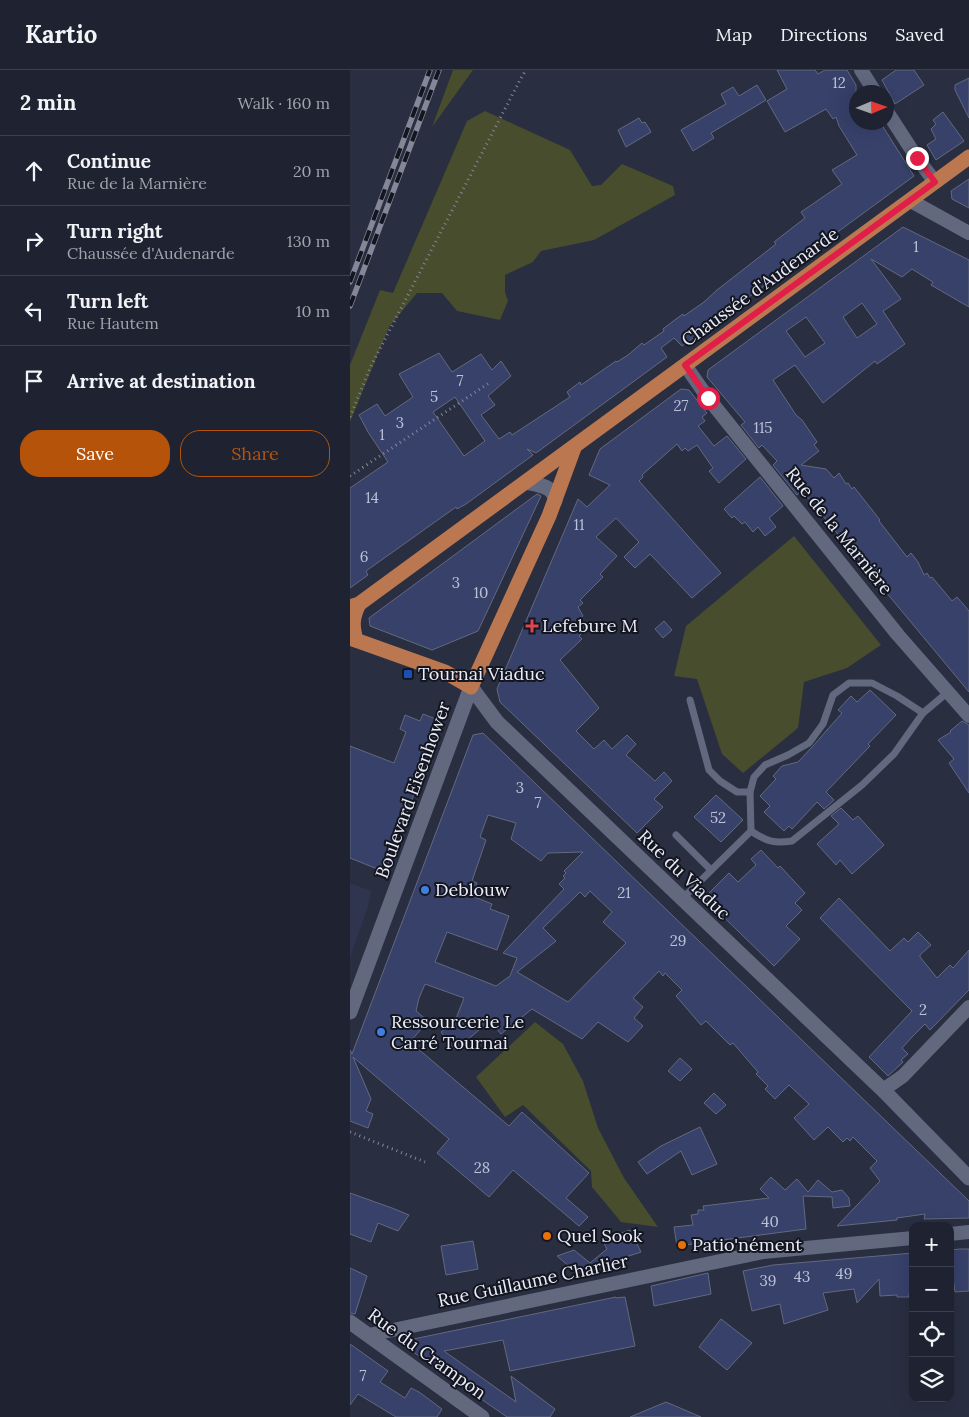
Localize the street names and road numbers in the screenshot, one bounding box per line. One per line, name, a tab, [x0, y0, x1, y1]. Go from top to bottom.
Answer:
street label: Chaussée d'Audenarde	[677, 222, 843, 351]
street label: Rue de la Marnière	[781, 462, 898, 599]
street label: Boulevard Eisenhower	[370, 698, 455, 881]
street label: Rue du Viaduc	[633, 825, 735, 924]
street label: Rue Guillaume Charlier	[436, 1249, 630, 1312]
street label: Rue du Crampon	[364, 1303, 491, 1404]

